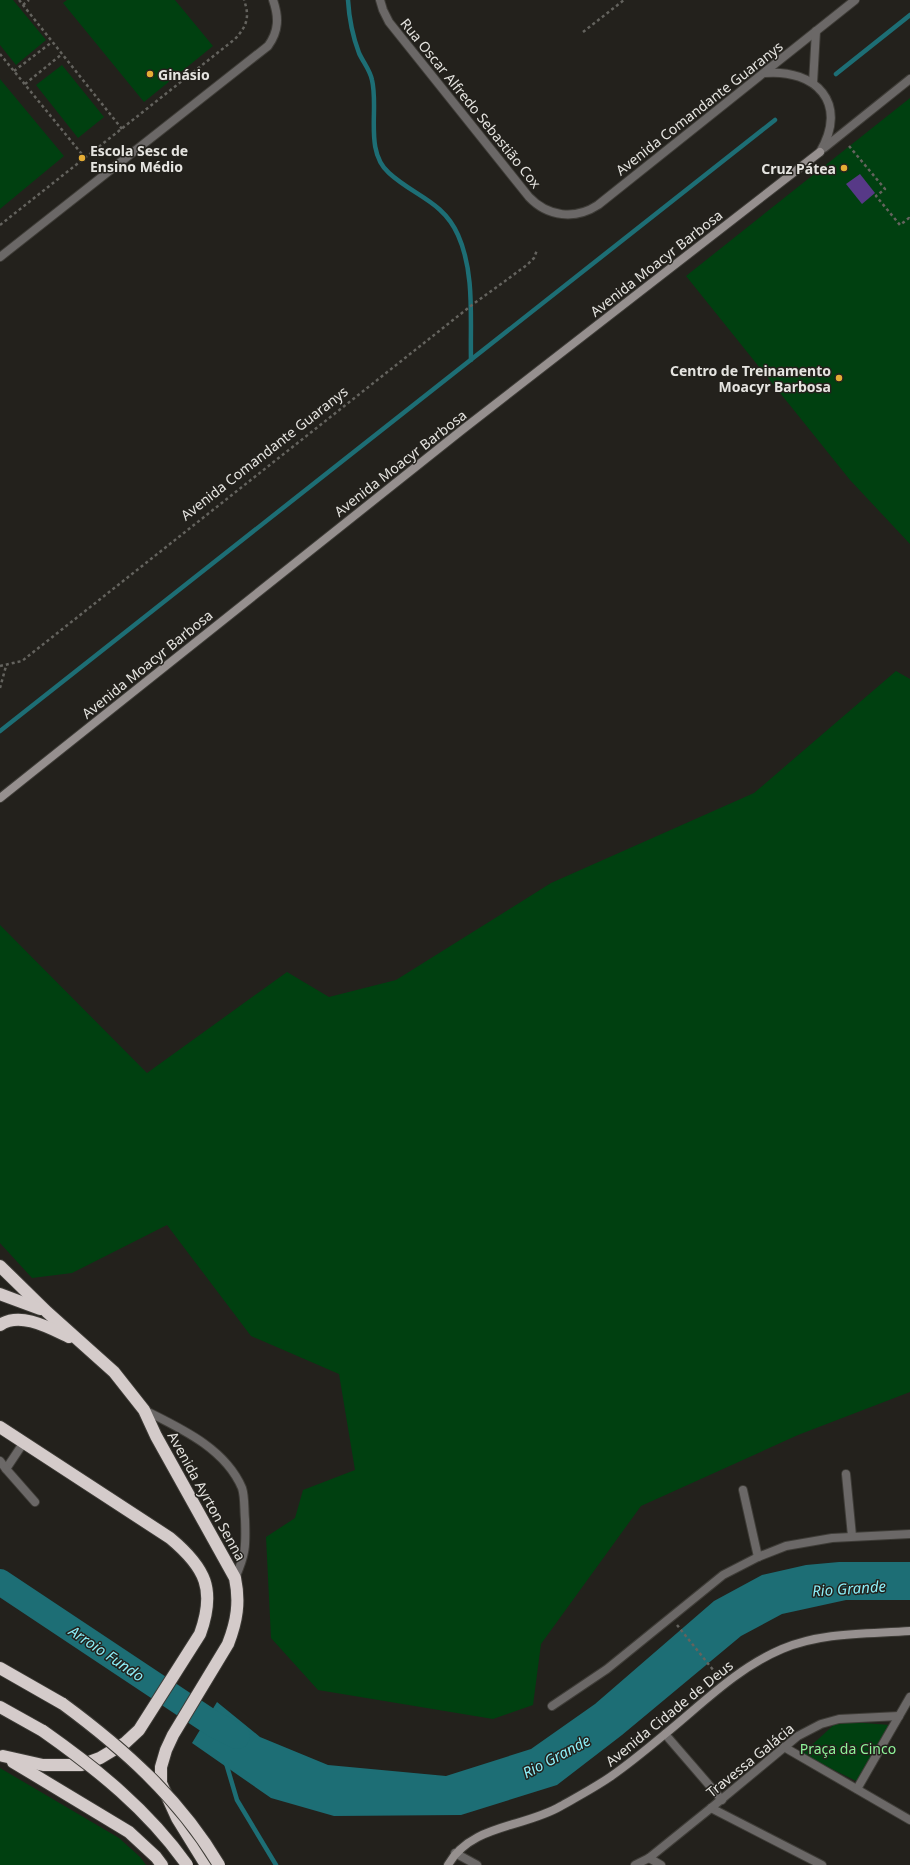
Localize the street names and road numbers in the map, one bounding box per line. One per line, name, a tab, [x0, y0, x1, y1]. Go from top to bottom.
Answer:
street label: Rua Oscar Alfredo Sebastião Cox	[396, 14, 546, 193]
street label: Avenida Comandante Guaranys	[611, 36, 787, 179]
street label: Avenida Moacyr Barbosa	[586, 205, 726, 321]
street label: Avenida Comandante Guaranys	[176, 381, 352, 524]
street label: Avenida Moacyr Barbosa	[330, 405, 470, 521]
street label: Avenida Moacyr Barbosa	[78, 605, 216, 723]
street label: Avenida Ayrton Senna	[164, 1428, 250, 1564]
street label: Avenida Cidade de Deus	[601, 1655, 737, 1770]
street label: Travessa Galácia	[702, 1719, 798, 1801]

